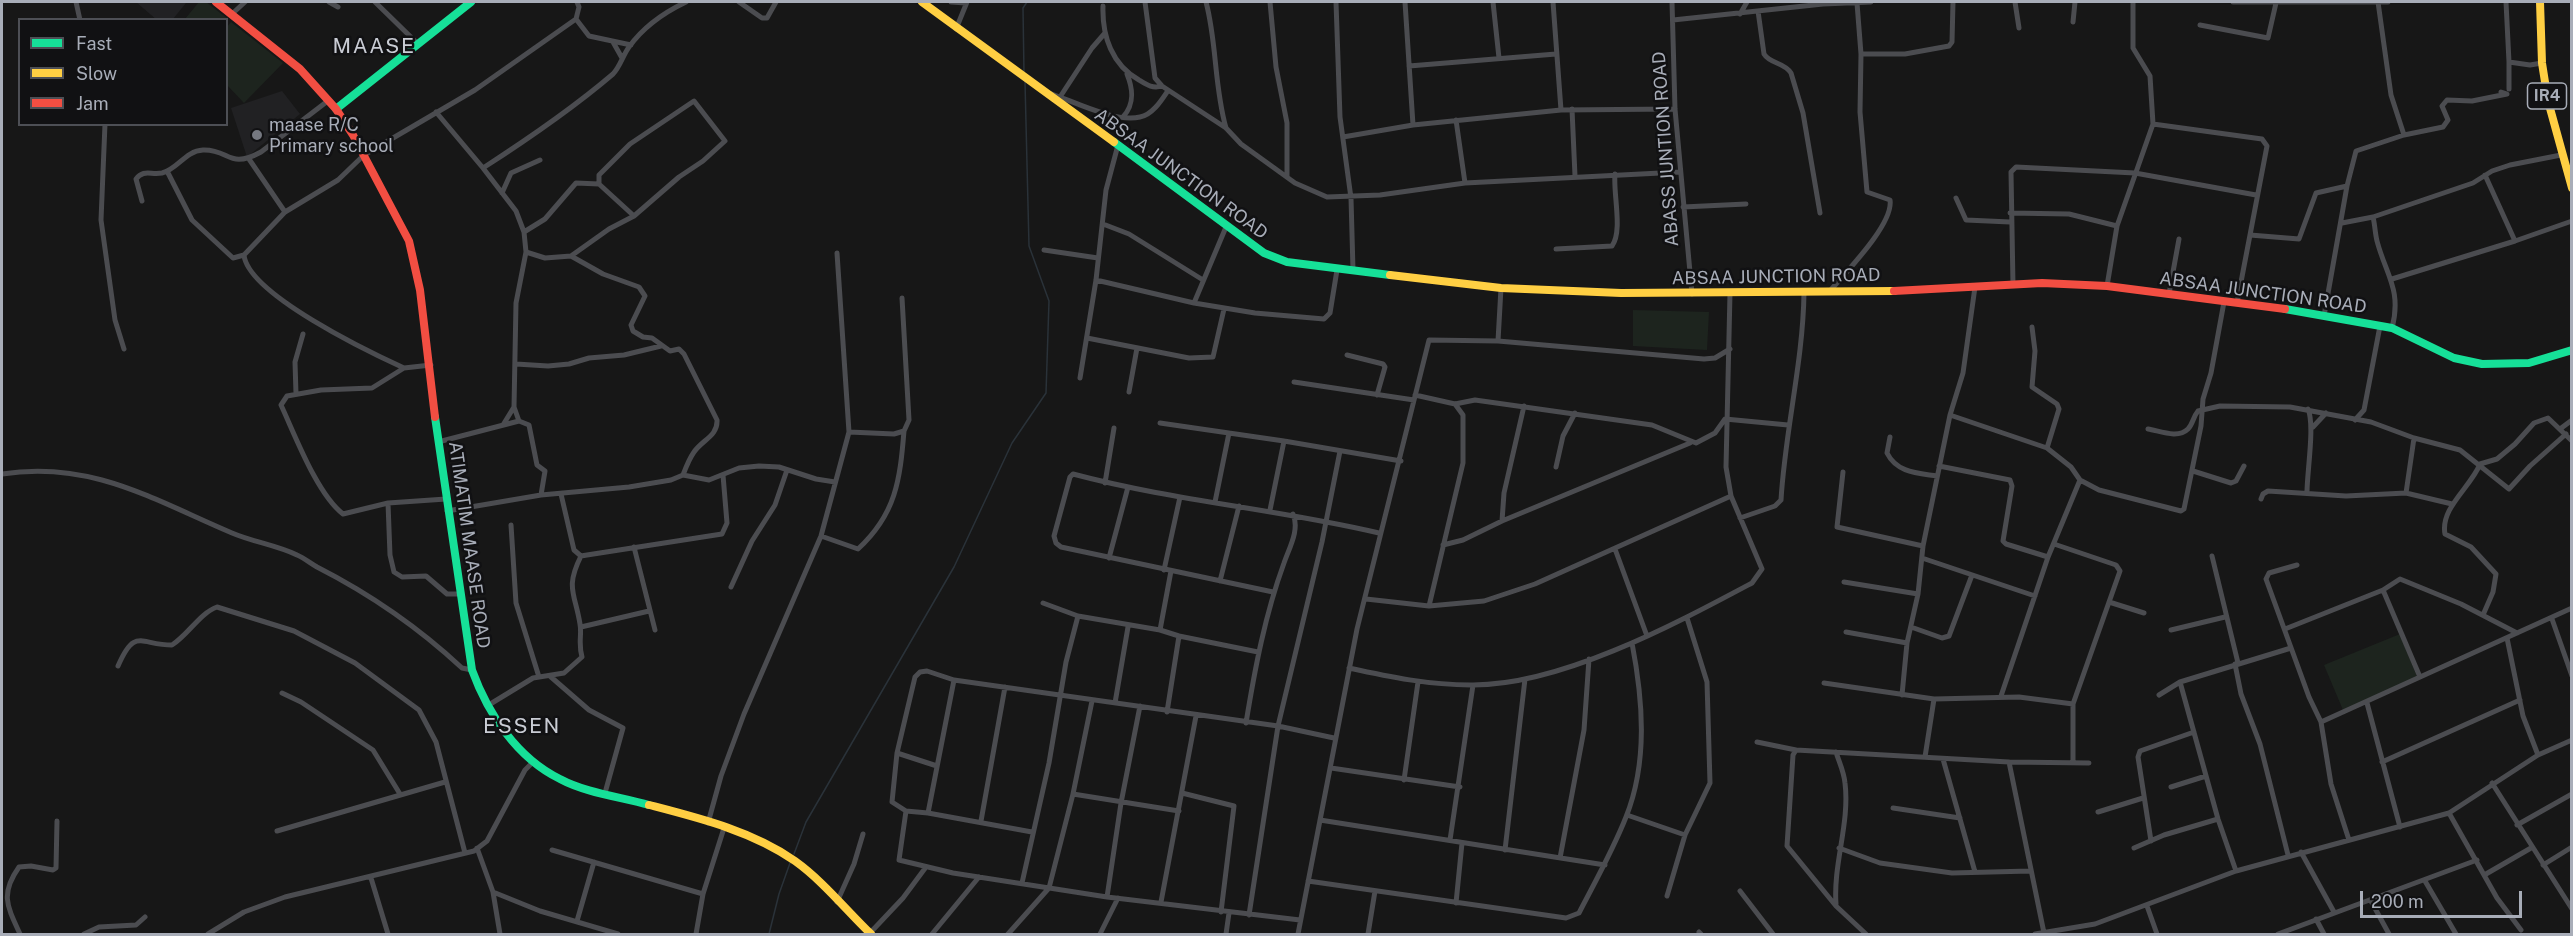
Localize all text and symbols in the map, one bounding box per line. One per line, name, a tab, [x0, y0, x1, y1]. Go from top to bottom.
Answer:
legend	[18, 18, 228, 126]
text: Fast	[76, 33, 112, 54]
district label: MAASE	[333, 34, 415, 60]
street label: ABASS JUNTION ROAD	[1648, 51, 1684, 247]
text: Slow	[76, 63, 117, 84]
road number: IR4	[2528, 83, 2566, 109]
text: Jam	[76, 93, 109, 114]
street label: ABSAA JUNCTION ROAD	[1090, 104, 1272, 244]
place label: maase R/C Primary school	[269, 114, 394, 156]
marker: maase R/C Primary school	[250, 128, 264, 142]
street label: ABSAA JUNCTION ROAD	[1671, 264, 1881, 290]
street label: ABSAA JUNCTION ROAD	[2158, 268, 2368, 318]
street label: ATIMATIM MAASE ROAD	[444, 440, 494, 650]
district label: ESSEN	[483, 714, 561, 740]
scale bar	[2363, 879, 2525, 917]
text: 200 m	[2371, 891, 2424, 912]

